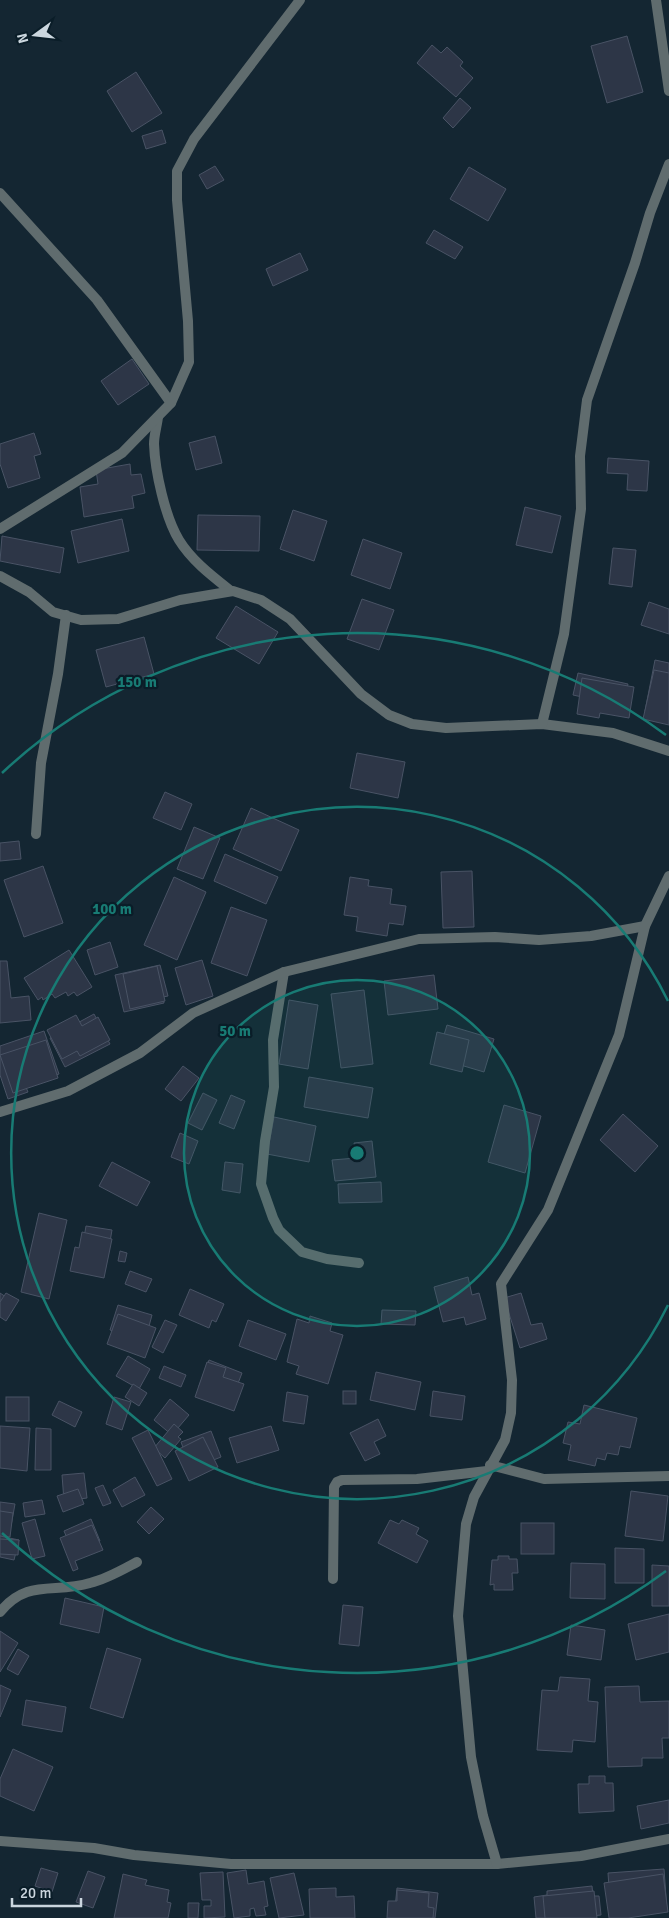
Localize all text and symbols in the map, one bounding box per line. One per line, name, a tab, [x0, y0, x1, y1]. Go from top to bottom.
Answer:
north arrow	[10, 10, 60, 60]
text: N	[13, 31, 32, 45]
text: 150 m	[117, 673, 157, 691]
text: 100 m	[92, 900, 132, 918]
text: 50 m	[219, 1022, 251, 1040]
centre of rings	[348, 1144, 366, 1162]
scale bar	[12, 1876, 81, 1908]
text: 20 m	[20, 1884, 51, 1902]

